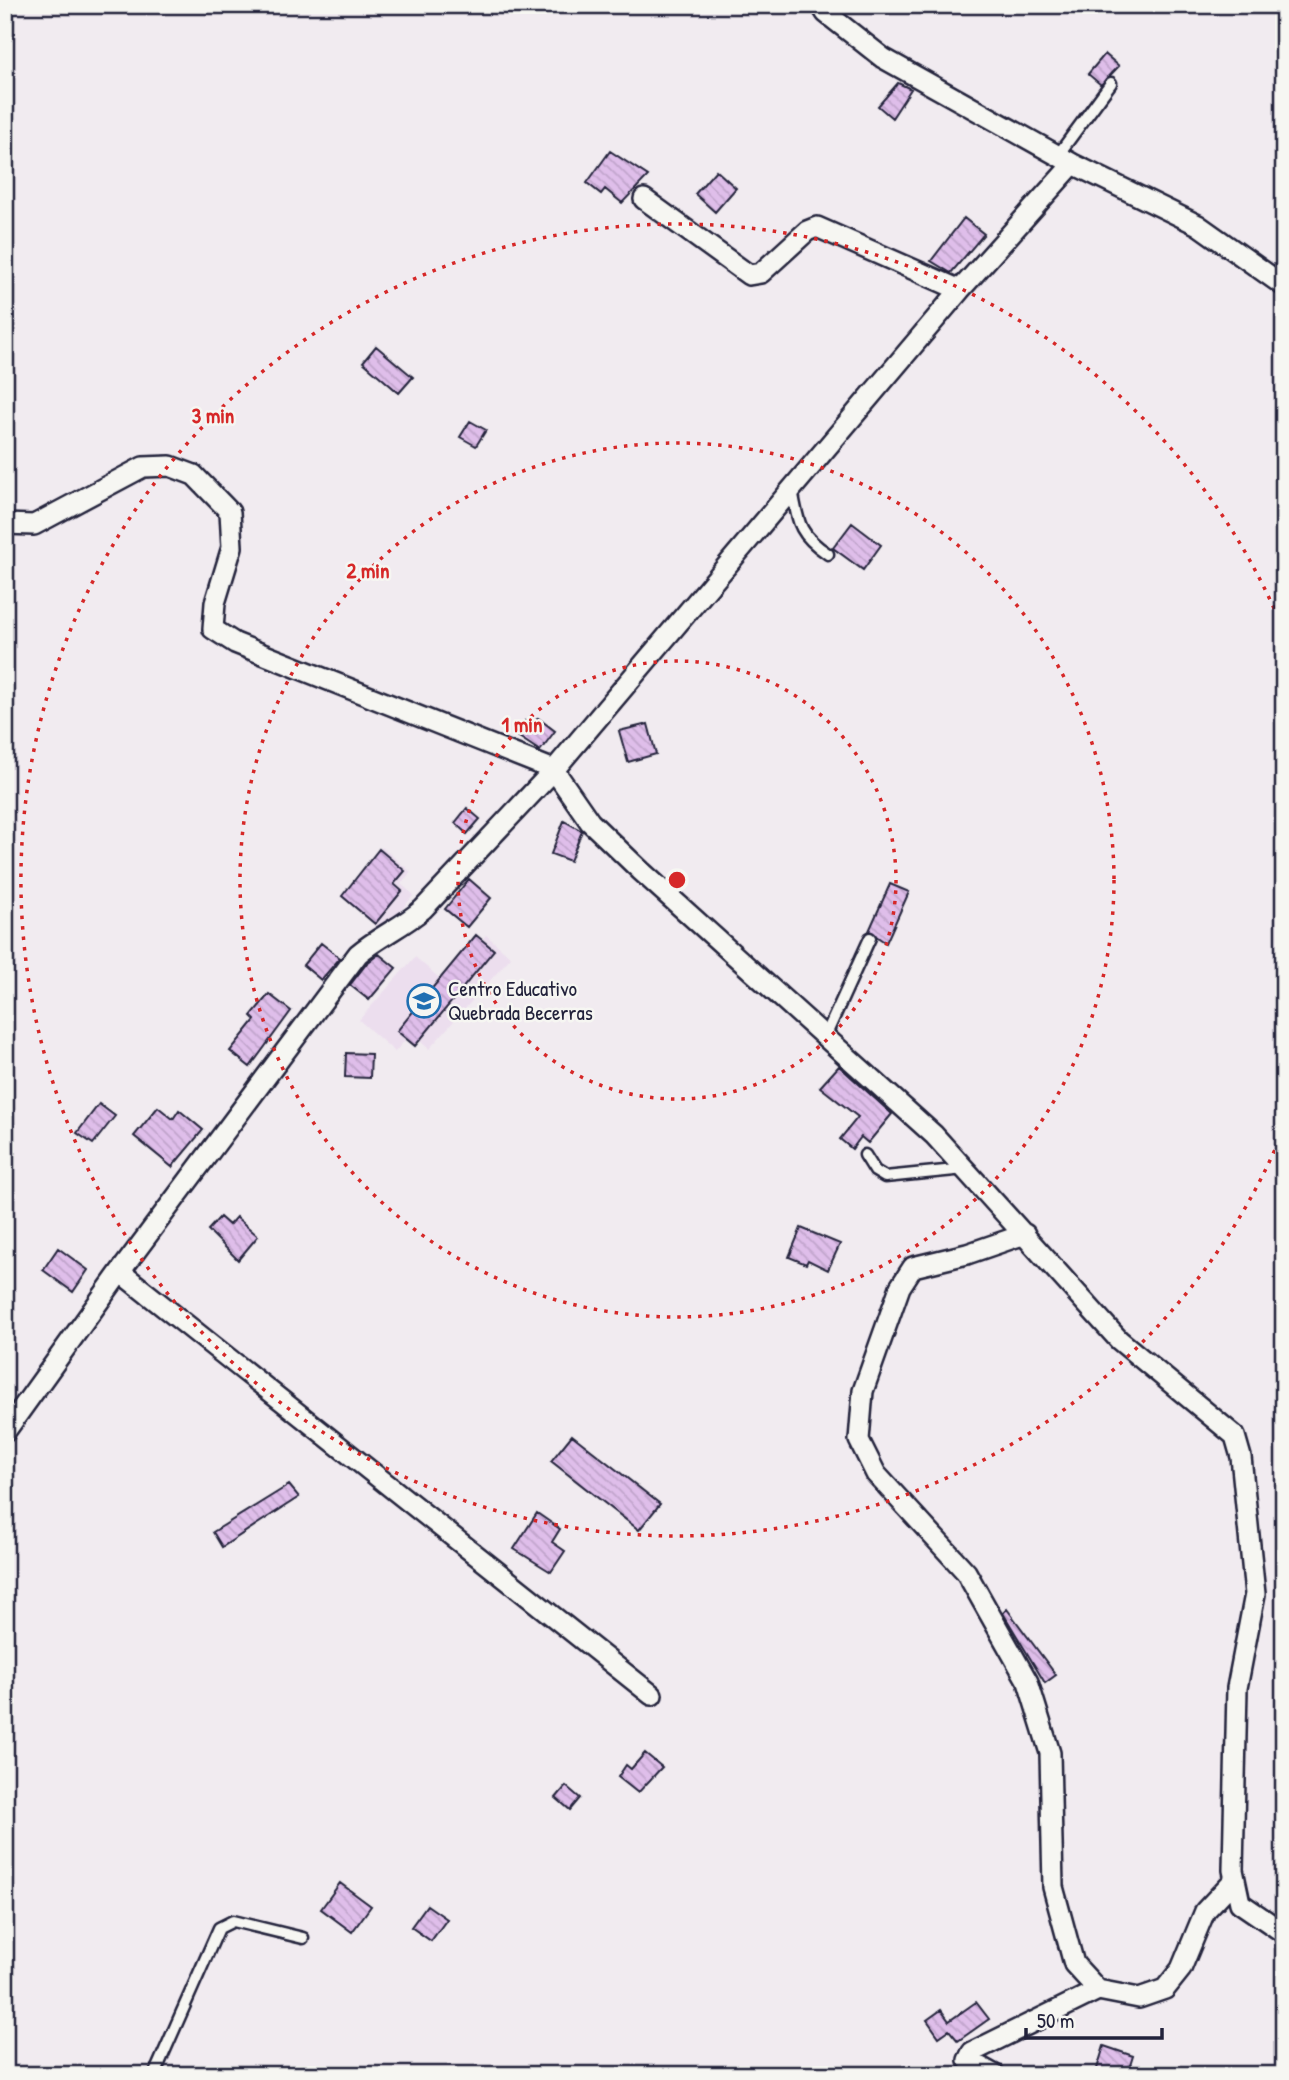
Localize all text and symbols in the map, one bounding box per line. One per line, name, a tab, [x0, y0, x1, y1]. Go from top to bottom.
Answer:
text: 3 min	[192, 401, 234, 430]
text: 2 min	[346, 556, 390, 585]
text: 1 min	[502, 710, 542, 739]
centre of rings	[665, 868, 689, 892]
place label: Centro Educativo Quebrada Becerras	[448, 974, 593, 1027]
school or university icon: Centro Educativo Quebrada Becerras	[405, 982, 443, 1020]
scale bar	[1026, 1996, 1163, 2040]
text: 50 m	[1037, 2006, 1074, 2035]

